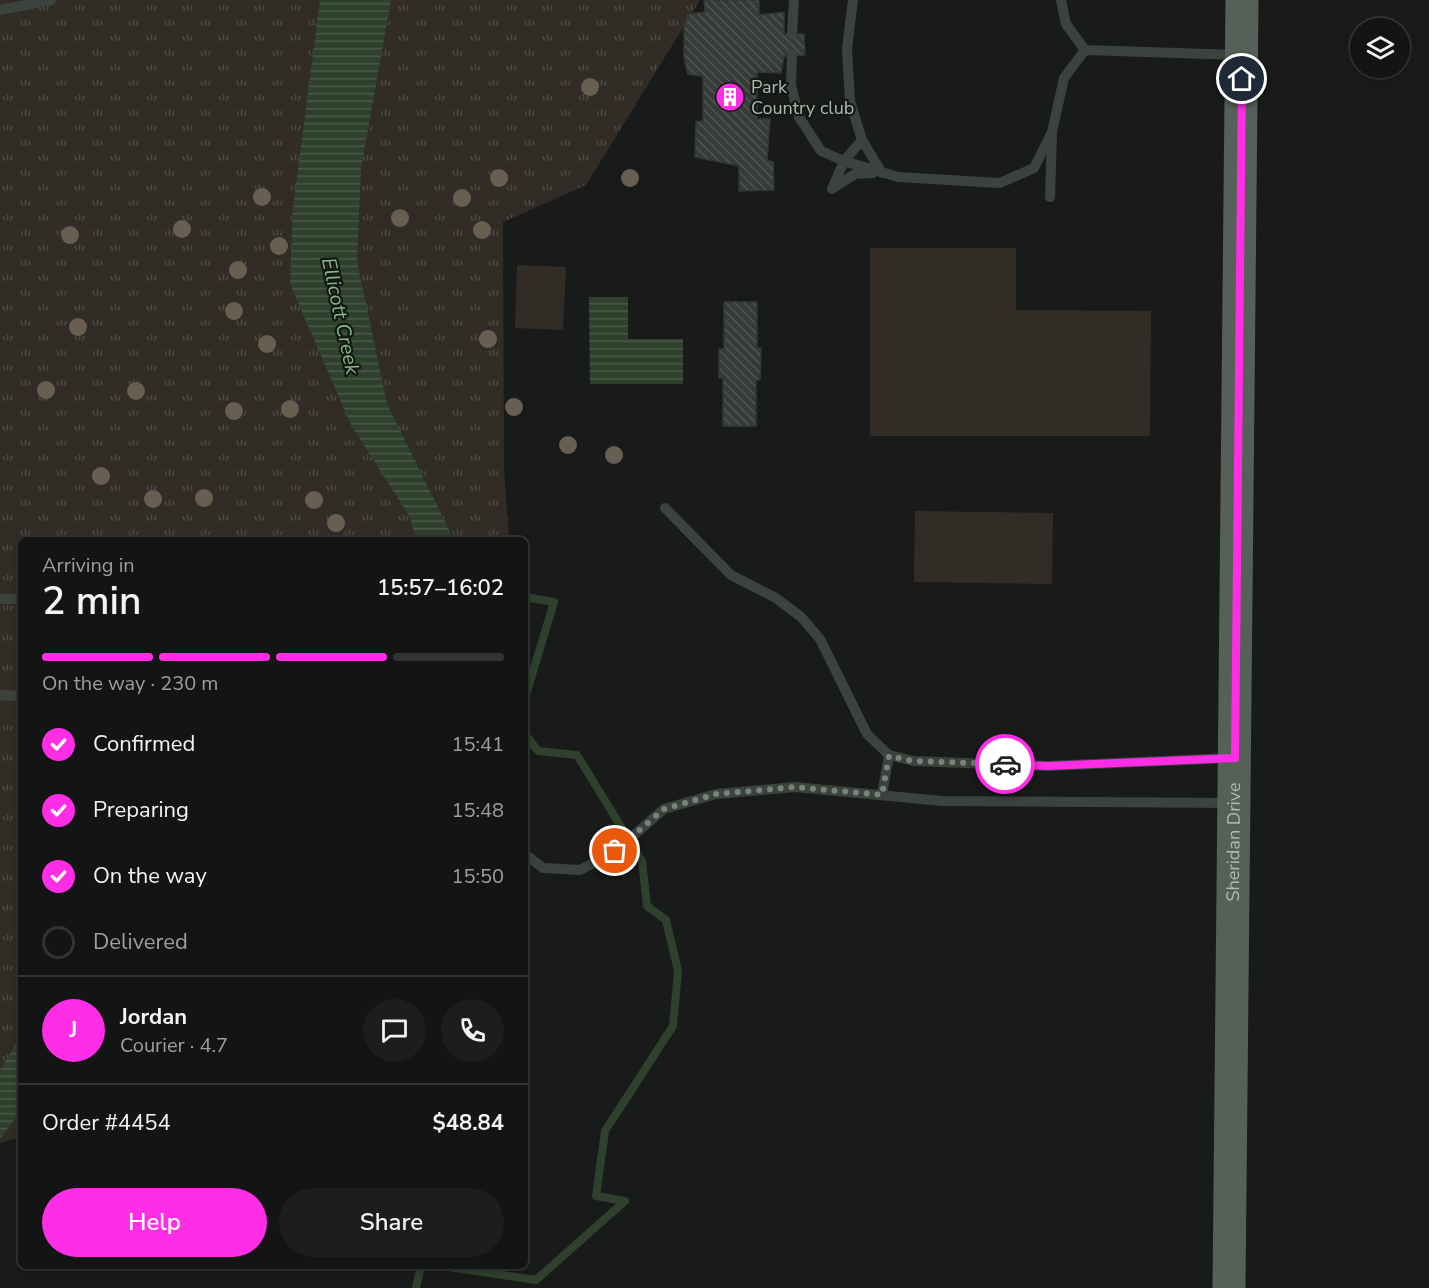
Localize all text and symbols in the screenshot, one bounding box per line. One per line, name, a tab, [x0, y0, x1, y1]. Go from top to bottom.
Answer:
map controls	[1350, 18, 1410, 78]
button: layers	[1350, 18, 1410, 78]
pin	[1216, 53, 1267, 104]
icon: home	[1225, 62, 1258, 95]
place label: Park Country club	[751, 75, 854, 120]
building icon: Park Country club	[714, 81, 746, 113]
water label: Ellicott Creek	[315, 255, 366, 378]
text: Arriving in	[42, 552, 135, 579]
text: 15:57–16:02	[377, 573, 504, 603]
text: 2 min	[42, 575, 141, 628]
text: On the way · 230 m	[42, 670, 218, 697]
icon: check	[42, 728, 75, 761]
text: Confirmed	[93, 729, 195, 759]
text: 15:41	[451, 731, 504, 758]
courier	[975, 734, 1035, 794]
icon: car	[989, 748, 1022, 781]
street label: Sheridan Drive	[1221, 782, 1246, 902]
icon: check	[42, 794, 75, 827]
text: Preparing	[93, 795, 189, 825]
text: 15:48	[451, 797, 504, 824]
pin	[589, 825, 640, 876]
icon: bag	[598, 834, 631, 867]
icon: check	[42, 860, 75, 893]
text: On the way	[93, 861, 207, 891]
text: 15:50	[451, 863, 504, 890]
text: Delivered	[93, 927, 188, 957]
button: chat	[363, 999, 426, 1062]
button: phone	[441, 999, 504, 1062]
text: Jordan	[120, 1002, 187, 1032]
text: J	[70, 1015, 77, 1045]
text: Courier · 4.7	[120, 1032, 228, 1059]
text: Order #4454	[42, 1108, 171, 1138]
text: $48.84	[433, 1108, 504, 1138]
button: Help	[42, 1188, 267, 1257]
button: Share	[279, 1188, 504, 1257]

